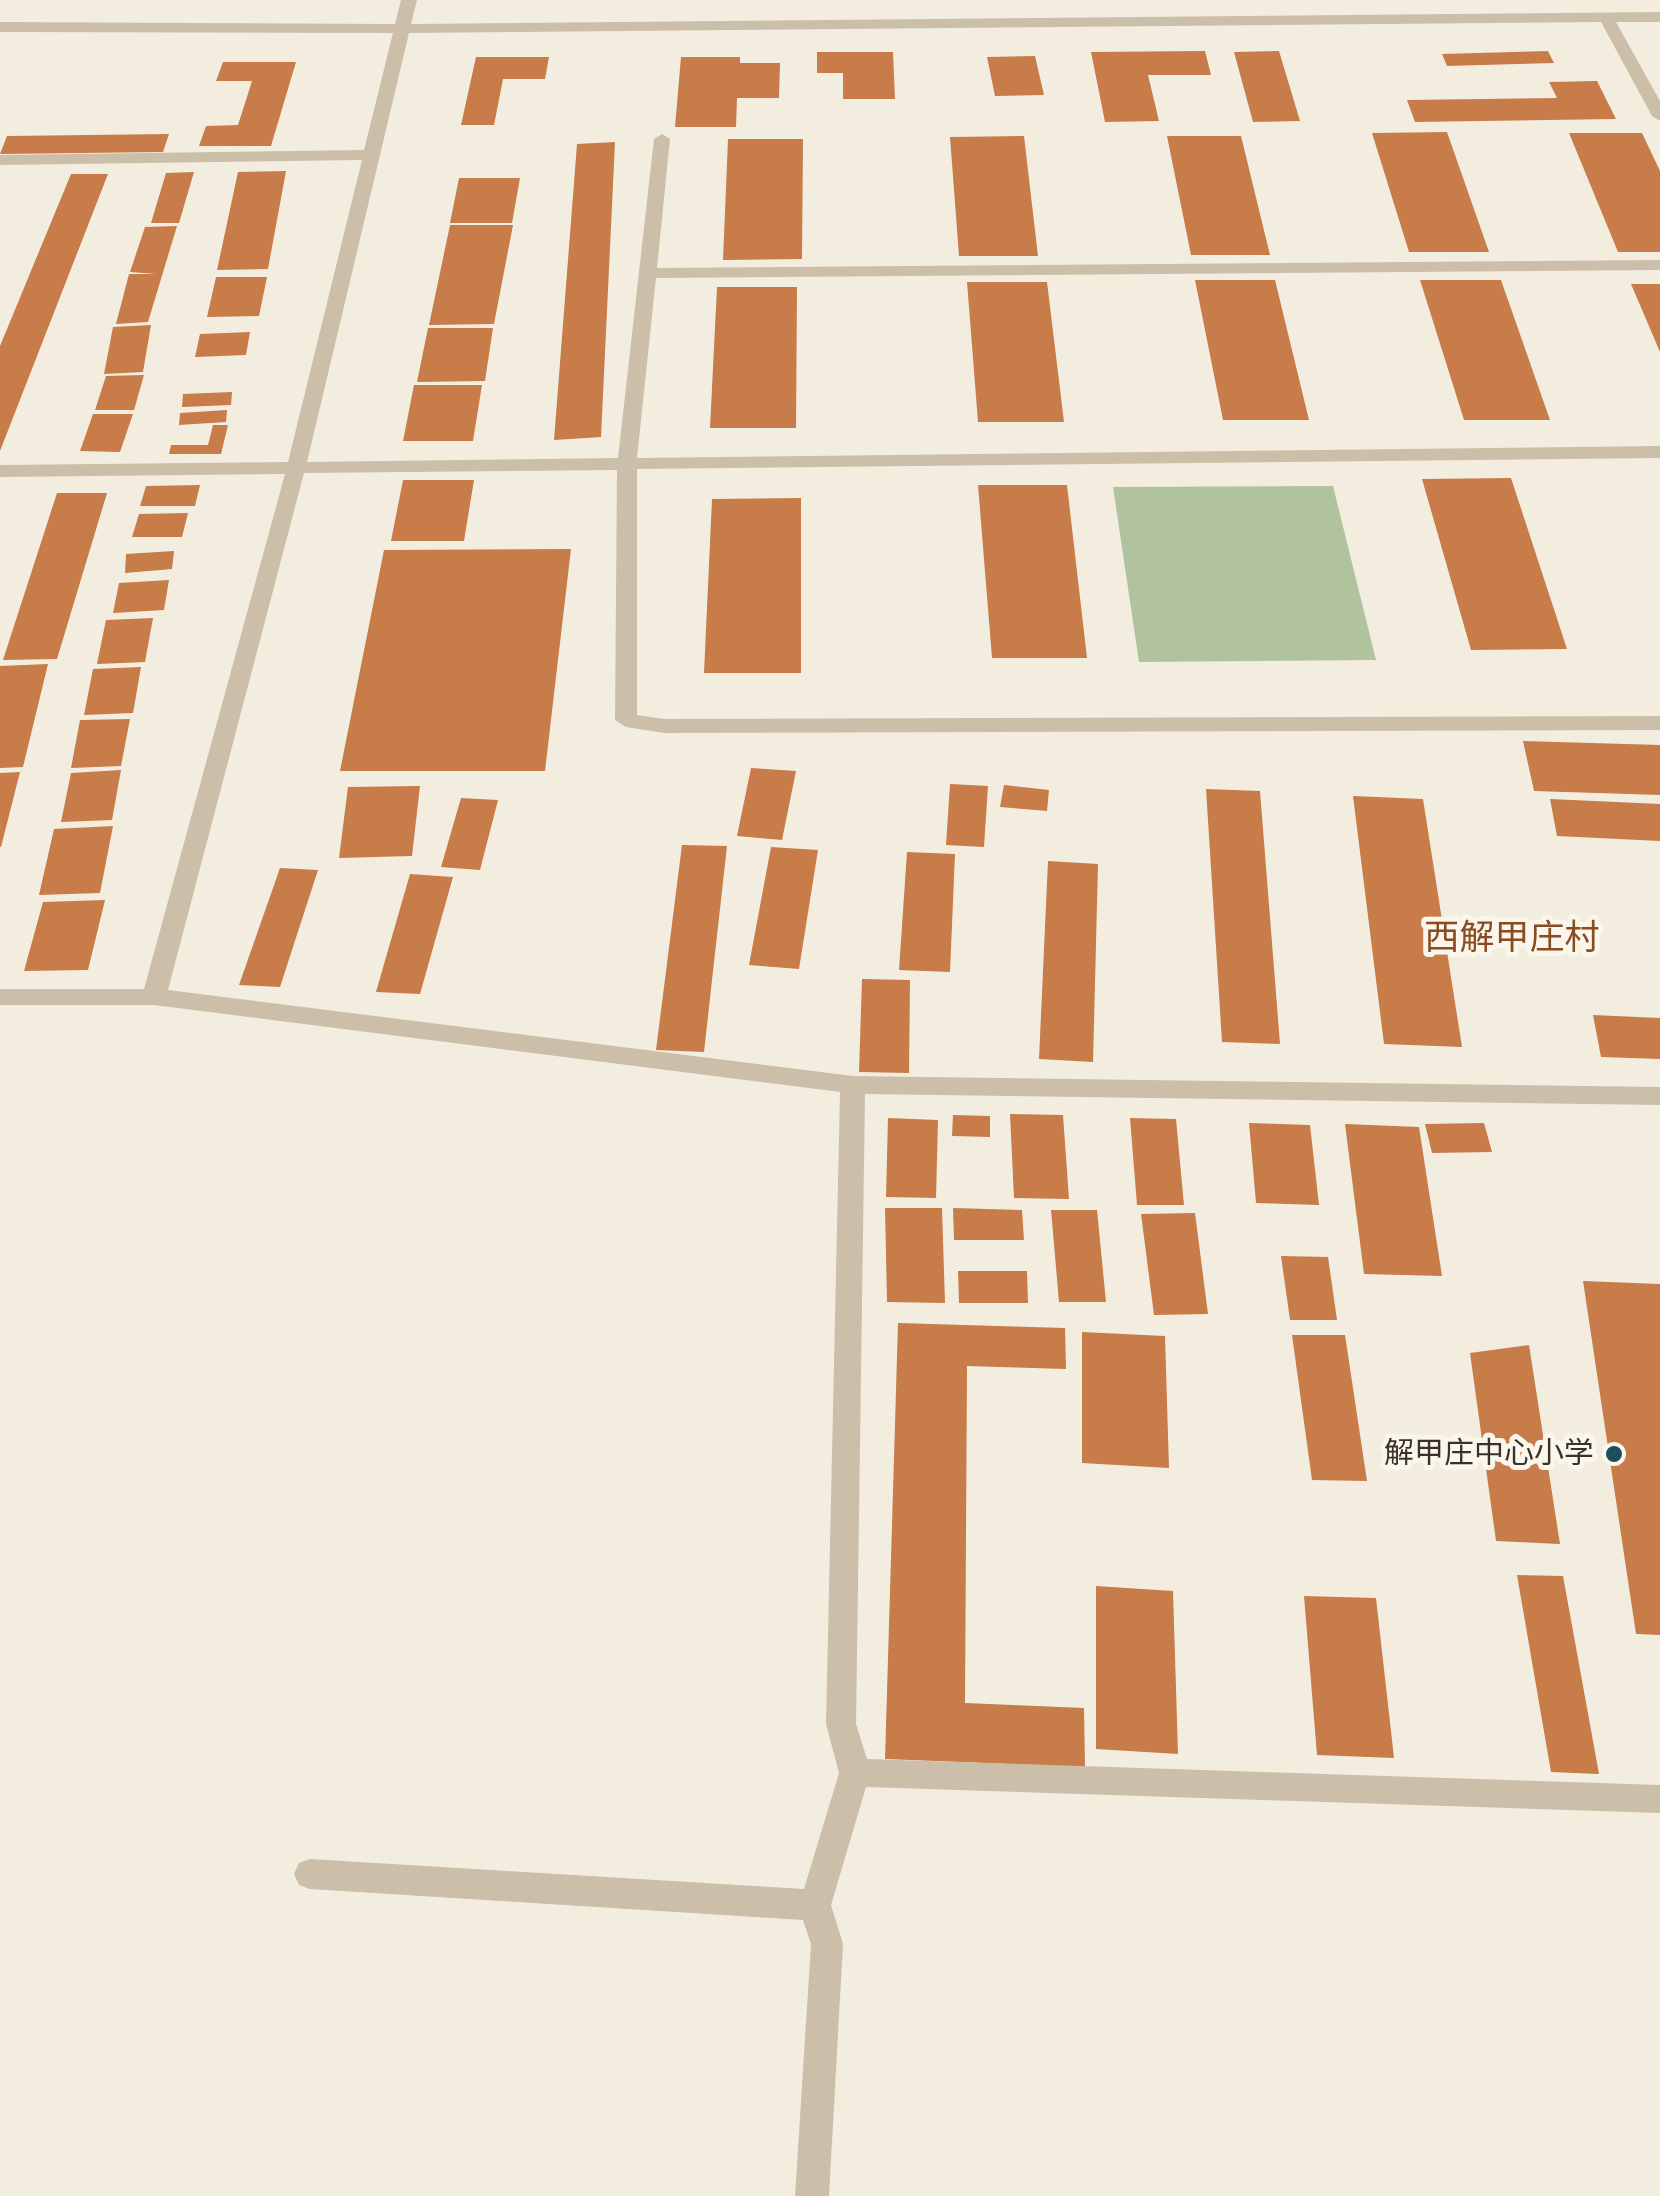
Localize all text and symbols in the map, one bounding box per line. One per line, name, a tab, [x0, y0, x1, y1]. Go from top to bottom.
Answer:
district label: 西解甲庄村	[1425, 917, 1599, 959]
place label: 解甲庄中心小学	[1384, 1436, 1594, 1472]
marker: 解甲庄中心小学	[1603, 1443, 1625, 1465]

